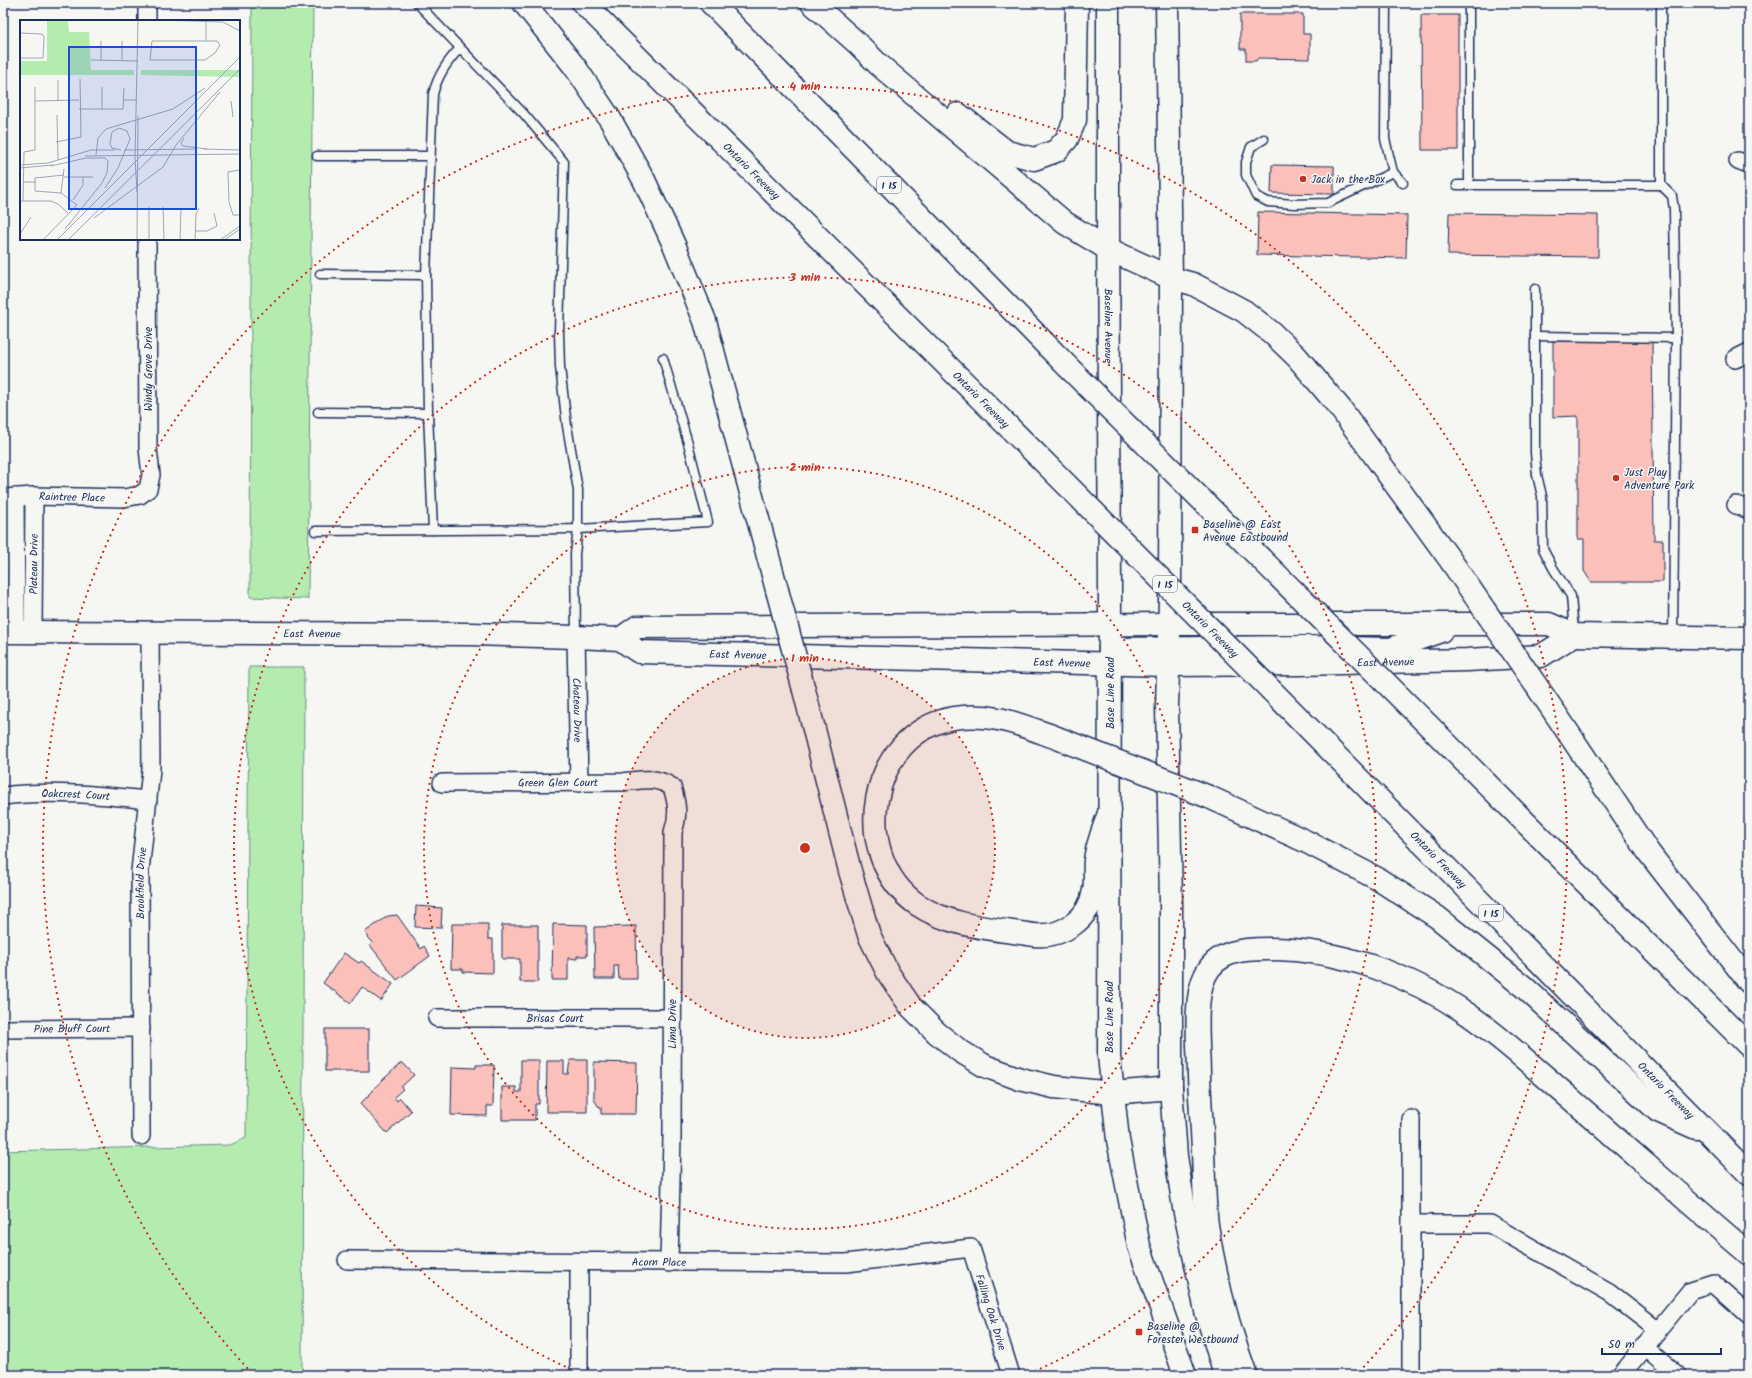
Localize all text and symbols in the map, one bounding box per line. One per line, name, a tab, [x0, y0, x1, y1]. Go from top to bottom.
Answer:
inset map	[20, 20, 240, 240]
text: 4 min	[790, 77, 821, 96]
street label: Ontario Freeway	[718, 139, 784, 205]
place label: Jack in the Box	[1311, 171, 1385, 189]
marker: Jack in the Box	[1298, 174, 1308, 184]
road number: I 15	[877, 177, 901, 193]
text: 3 min	[789, 268, 821, 287]
street label: Baseline Avenue	[1098, 289, 1117, 364]
street label: Windy Grove Drive	[140, 327, 158, 411]
street label: Ontario Freeway	[948, 367, 1014, 434]
text: 2 min	[789, 458, 821, 477]
place label: Just Play Adventure Park	[1624, 464, 1695, 495]
marker: Just Play Adventure Park	[1611, 473, 1621, 483]
street label: Raintree Place	[39, 488, 105, 508]
place label: Baseline @ East Avenue Eastbound	[1203, 516, 1288, 547]
marker: Baseline @ East Avenue Eastbound	[1190, 525, 1200, 535]
street label: Plateau Drive	[25, 533, 44, 595]
road number: I 15	[1153, 576, 1177, 592]
street label: Ontario Freeway	[1177, 597, 1243, 663]
street label: East Avenue	[283, 625, 341, 643]
street label: East Avenue	[709, 646, 767, 665]
text: 1 min	[791, 649, 819, 668]
street label: East Avenue	[1357, 653, 1415, 673]
street label: East Avenue	[1033, 654, 1091, 673]
street label: Base Line Road	[1102, 656, 1120, 729]
street label: Chateau Drive	[567, 677, 586, 743]
street label: Green Glen Court	[518, 774, 599, 793]
street label: Oakcrest Court	[41, 785, 112, 806]
street label: Ontario Freeway	[1405, 827, 1471, 894]
centre of rings	[798, 841, 812, 855]
street label: Brookfield Drive	[132, 846, 153, 919]
road number: I 15	[1479, 905, 1503, 921]
street label: Base Line Road	[1101, 980, 1119, 1053]
street label: Lima Drive	[664, 999, 682, 1049]
street label: Brisas Court	[526, 1010, 584, 1028]
street label: Pine Bluff Court	[34, 1020, 111, 1039]
street label: Ontario Freeway	[1633, 1058, 1699, 1124]
street label: Acorn Place	[632, 1254, 686, 1272]
street label: Falling Oak Drive	[970, 1272, 1011, 1353]
place label: Baseline @ Forester Westbound	[1147, 1318, 1239, 1349]
marker: Baseline @ Forester Westbound	[1134, 1327, 1144, 1337]
scale bar	[1602, 1330, 1721, 1356]
text: 50 m	[1608, 1335, 1635, 1354]

